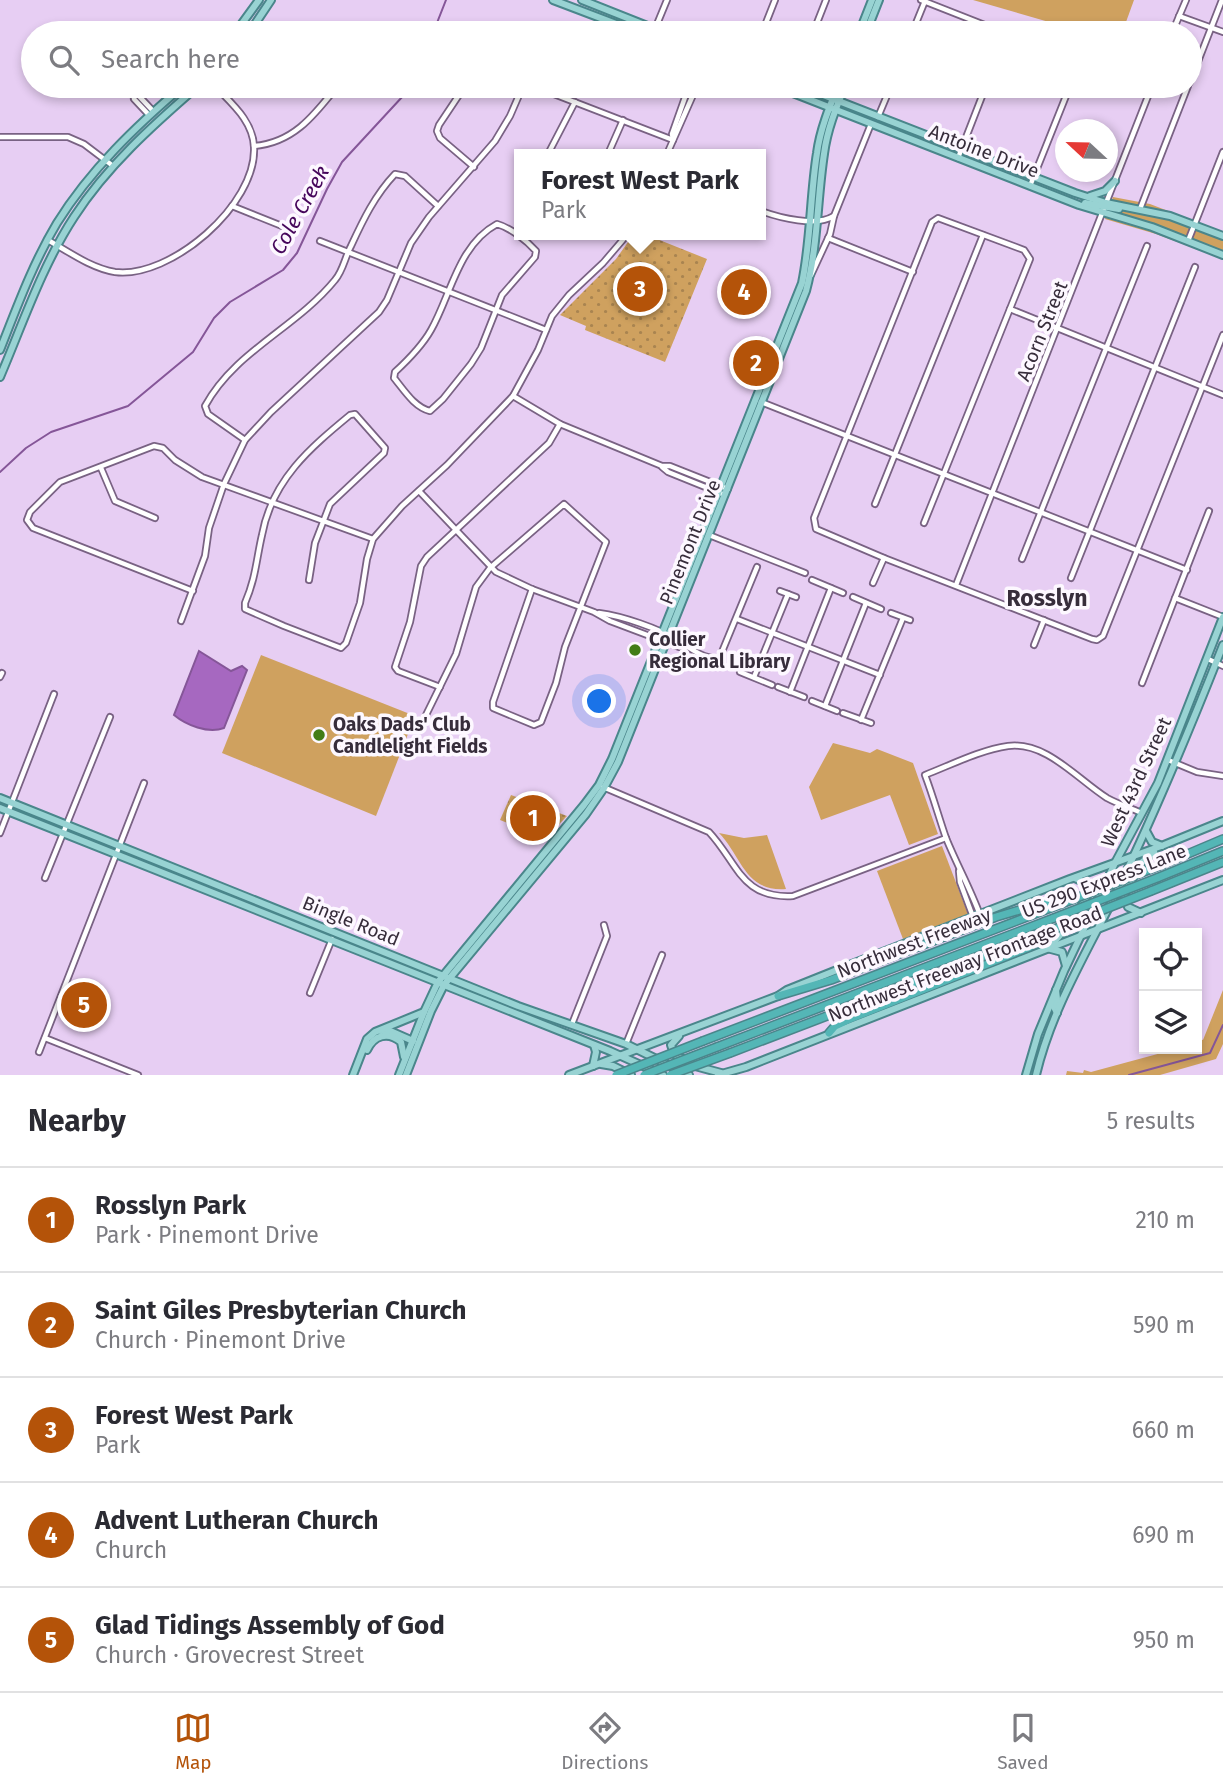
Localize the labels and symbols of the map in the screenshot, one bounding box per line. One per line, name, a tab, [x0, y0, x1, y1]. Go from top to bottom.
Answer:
street label: Antoine Drive	[926, 119, 1042, 183]
north arrow	[1055, 119, 1118, 182]
water label: Cole Creek	[265, 161, 335, 259]
pin: 3	[617, 263, 663, 315]
pin: 4	[721, 266, 767, 318]
street label: Acorn Street	[1012, 278, 1073, 384]
pin: 2	[733, 337, 779, 389]
street label: Pinemont Drive	[654, 476, 726, 608]
district label: Rosslyn	[1006, 584, 1088, 612]
place label: Collier Regional Library	[649, 628, 791, 673]
marker: Collier Regional Library	[627, 642, 643, 658]
your location	[582, 684, 616, 718]
place label: Oaks Dads' Club Candlelight Fields	[333, 713, 488, 758]
street label: West 43rd Street	[1096, 713, 1176, 851]
marker: Oaks Dads' Club Candlelight Fields	[311, 727, 327, 743]
pin: 1	[510, 792, 556, 844]
street label: US 290 Express Lane	[1019, 839, 1189, 923]
street label: Bingle Road	[299, 891, 403, 951]
street label: Northwest Freeway Frontage Road	[825, 901, 1105, 1027]
street label: Northwest Freeway	[834, 903, 995, 983]
pin: 5	[61, 979, 107, 1031]

